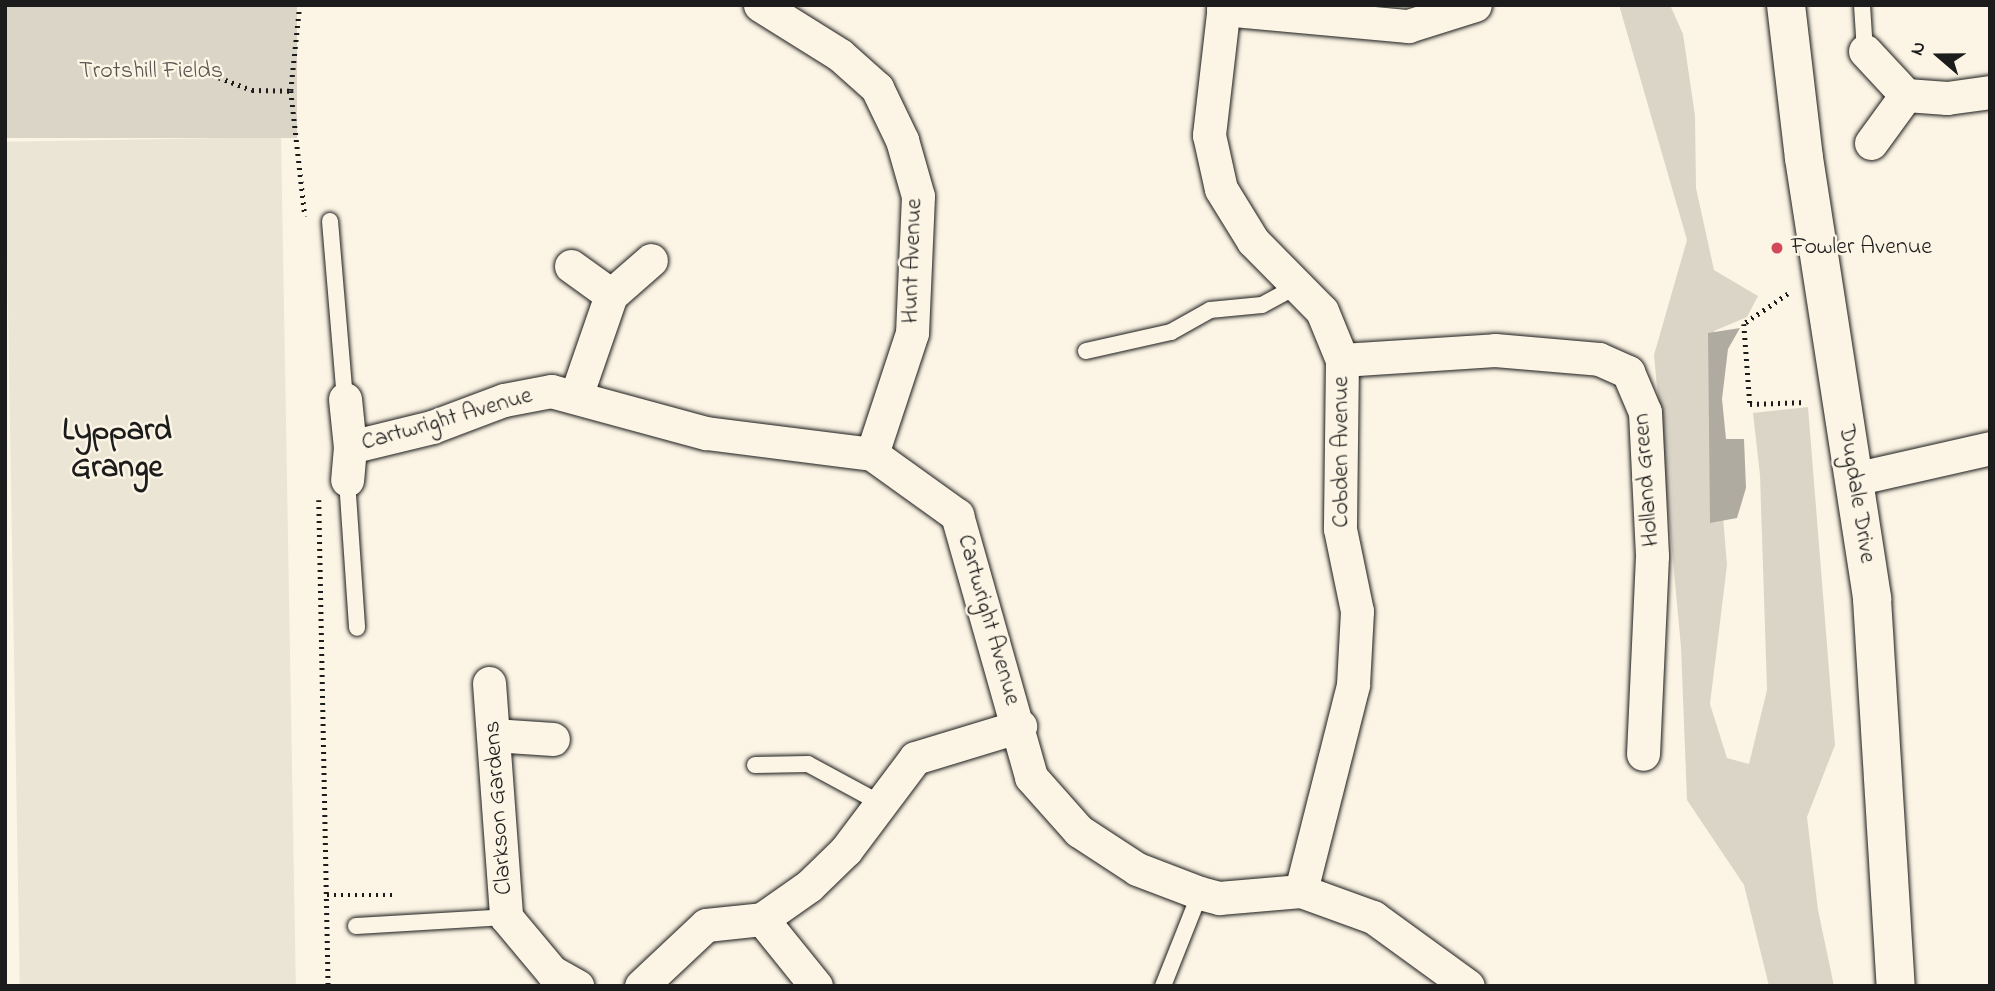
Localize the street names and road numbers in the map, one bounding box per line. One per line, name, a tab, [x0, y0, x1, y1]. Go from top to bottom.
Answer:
street label: Hunt Avenue	[896, 198, 930, 324]
street label: Cobden Avenue	[1328, 376, 1356, 528]
street label: Cartwright Avenue	[358, 382, 536, 458]
street label: Holland Green	[1628, 412, 1666, 548]
street label: Dugdale Drive	[1831, 423, 1881, 565]
street label: Cartwright Avenue	[950, 531, 1026, 709]
street label: Clarkson Gardens	[479, 720, 519, 896]

